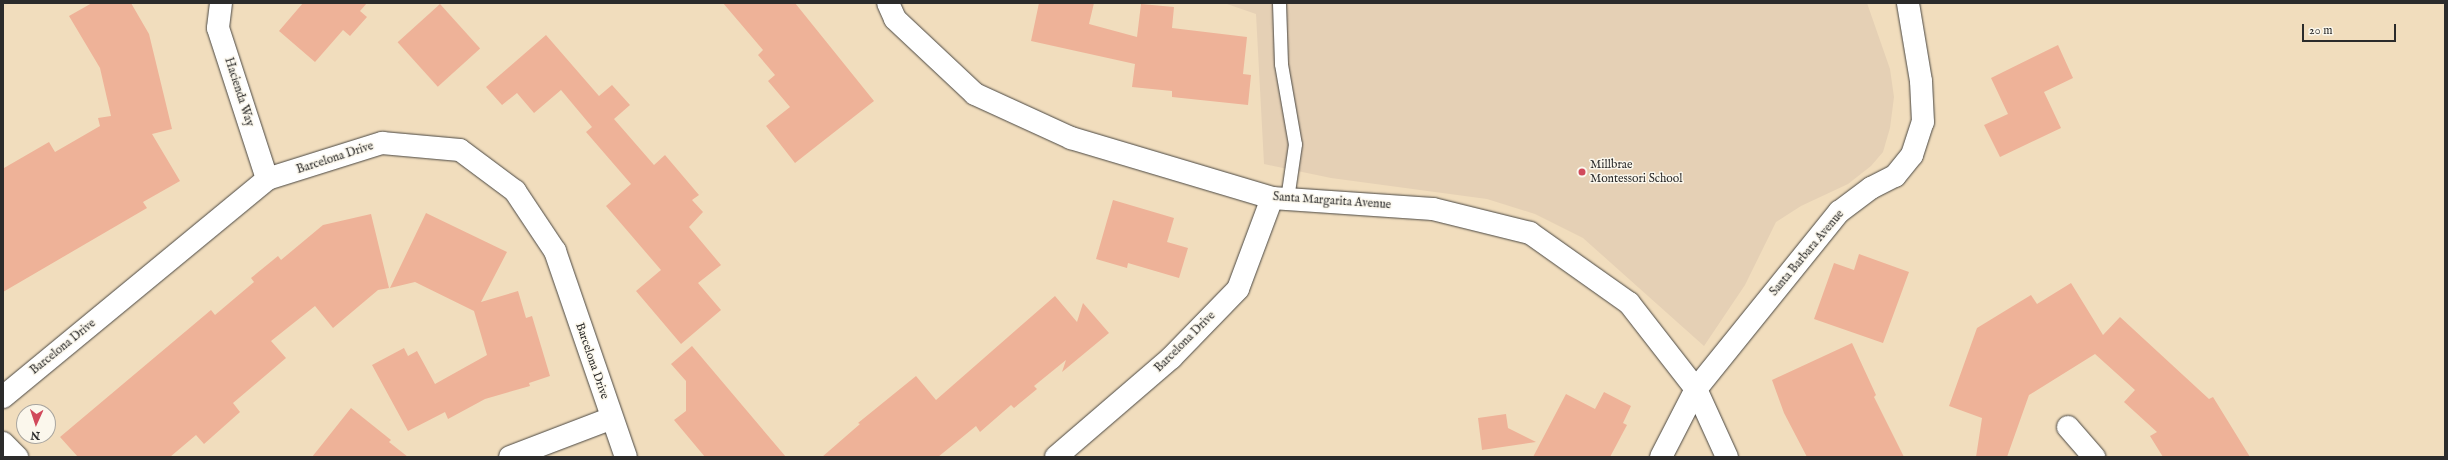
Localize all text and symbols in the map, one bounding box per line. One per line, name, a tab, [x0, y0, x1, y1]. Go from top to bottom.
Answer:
scale bar	[2304, 16, 2398, 42]
text: 20 m	[2309, 23, 2332, 38]
street label: Hacienda Way	[221, 56, 257, 128]
street label: Barcelona Drive	[295, 139, 375, 177]
place label: Millbrae Montessori School	[1590, 158, 1682, 186]
marker: Millbrae Montessori School	[1577, 167, 1587, 177]
street label: Santa Margarita Avenue	[1272, 190, 1392, 212]
street label: Santa Barbara Avenue	[1767, 207, 1847, 299]
street label: Barcelona Drive	[1152, 309, 1218, 375]
street label: Barcelona Drive	[27, 316, 99, 378]
street label: Barcelona Drive	[572, 321, 612, 401]
north arrow	[16, 404, 56, 444]
text: N	[30, 428, 41, 442]

